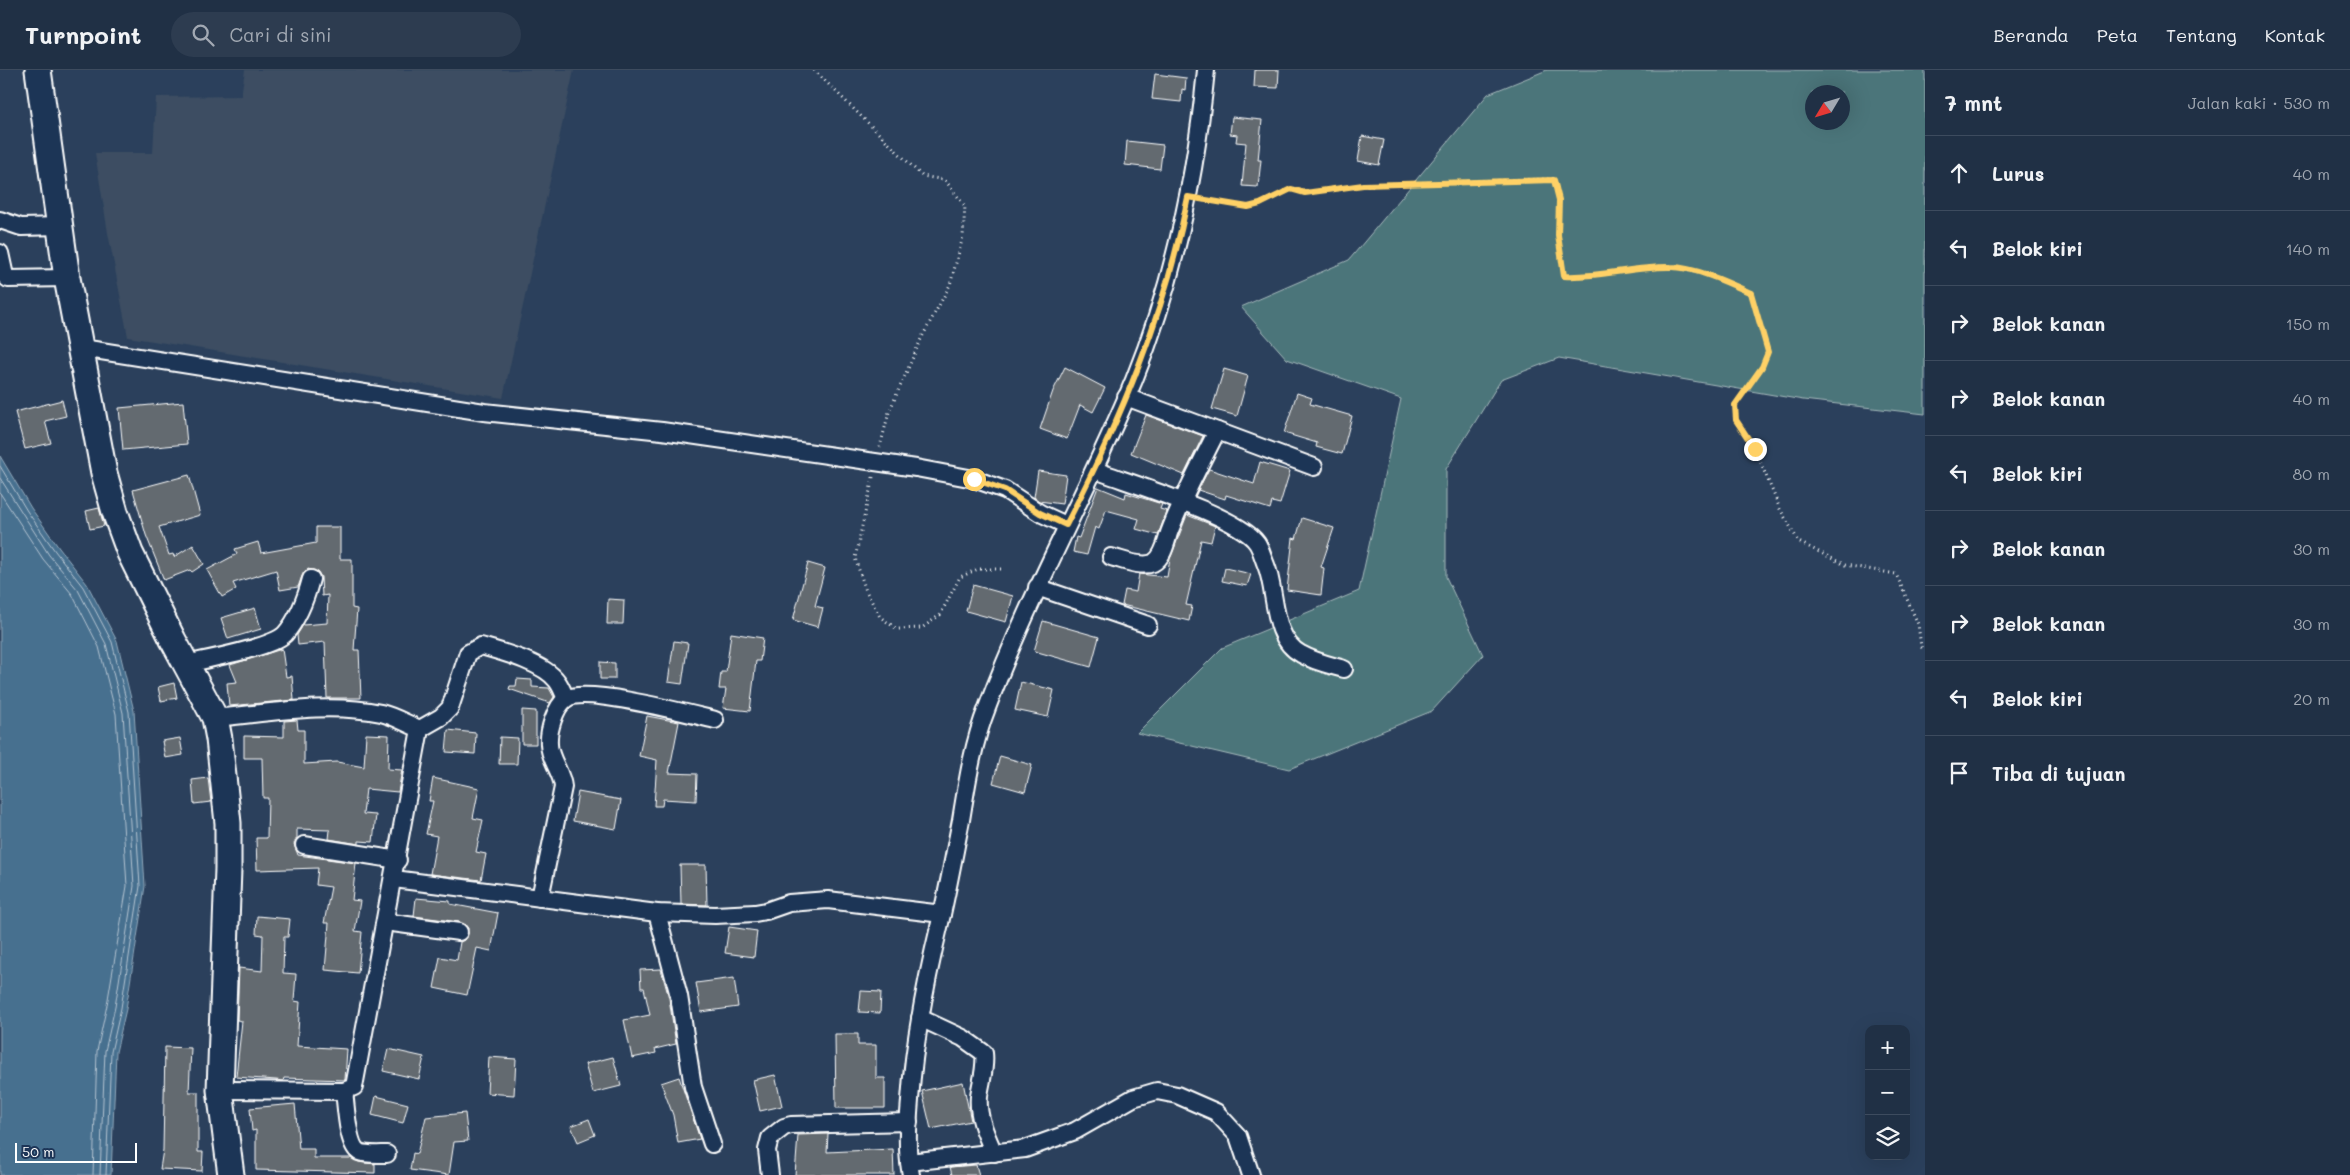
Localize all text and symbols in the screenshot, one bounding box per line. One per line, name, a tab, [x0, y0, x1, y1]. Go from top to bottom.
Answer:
search box	[171, 12, 521, 57]
text: Turnpoint	[25, 19, 141, 50]
icon: search	[189, 21, 217, 49]
text: Cari di sini	[229, 22, 332, 47]
text: Beranda	[1994, 23, 2069, 47]
text: Peta	[2097, 23, 2138, 47]
text: Tentang	[2166, 23, 2237, 47]
text: Kontak	[2265, 23, 2325, 47]
north arrow	[1805, 85, 1850, 130]
text: 7 mnt	[1945, 89, 2002, 116]
text: Jalan kaki · 530 m	[2188, 92, 2330, 113]
icon: ahead	[1945, 159, 1973, 187]
text: Lurus	[1992, 161, 2044, 186]
text: 40 m	[2293, 163, 2330, 184]
icon: left	[1945, 234, 1973, 262]
text: Belok kiri	[1992, 236, 2083, 261]
text: 140 m	[2286, 238, 2330, 259]
icon: right	[1945, 309, 1973, 337]
text: Belok kanan	[1992, 311, 2105, 336]
text: 150 m	[2286, 313, 2330, 334]
icon: right	[1945, 384, 1973, 412]
text: Belok kanan	[1992, 386, 2105, 411]
text: 40 m	[2293, 388, 2330, 409]
route end	[1744, 438, 1767, 461]
icon: left	[1945, 459, 1973, 487]
text: Belok kiri	[1992, 461, 2083, 486]
text: 80 m	[2293, 463, 2330, 484]
route start	[963, 468, 986, 491]
icon: right	[1945, 534, 1973, 562]
text: Belok kanan	[1992, 536, 2105, 561]
text: 30 m	[2293, 538, 2330, 559]
icon: right	[1945, 609, 1973, 637]
text: Belok kanan	[1992, 611, 2105, 636]
text: 30 m	[2293, 613, 2330, 634]
icon: left	[1945, 684, 1973, 712]
text: Belok kiri	[1992, 686, 2083, 711]
text: 20 m	[2293, 688, 2330, 709]
icon: arrive	[1945, 759, 1973, 787]
text: Tiba di tujuan	[1992, 761, 2125, 786]
map controls	[1865, 1025, 1910, 1160]
button: +	[1865, 1025, 1910, 1070]
button: −	[1865, 1070, 1910, 1115]
button: layers	[1865, 1115, 1910, 1160]
scale bar	[15, 1140, 138, 1163]
text: 50 m	[22, 1142, 54, 1161]

